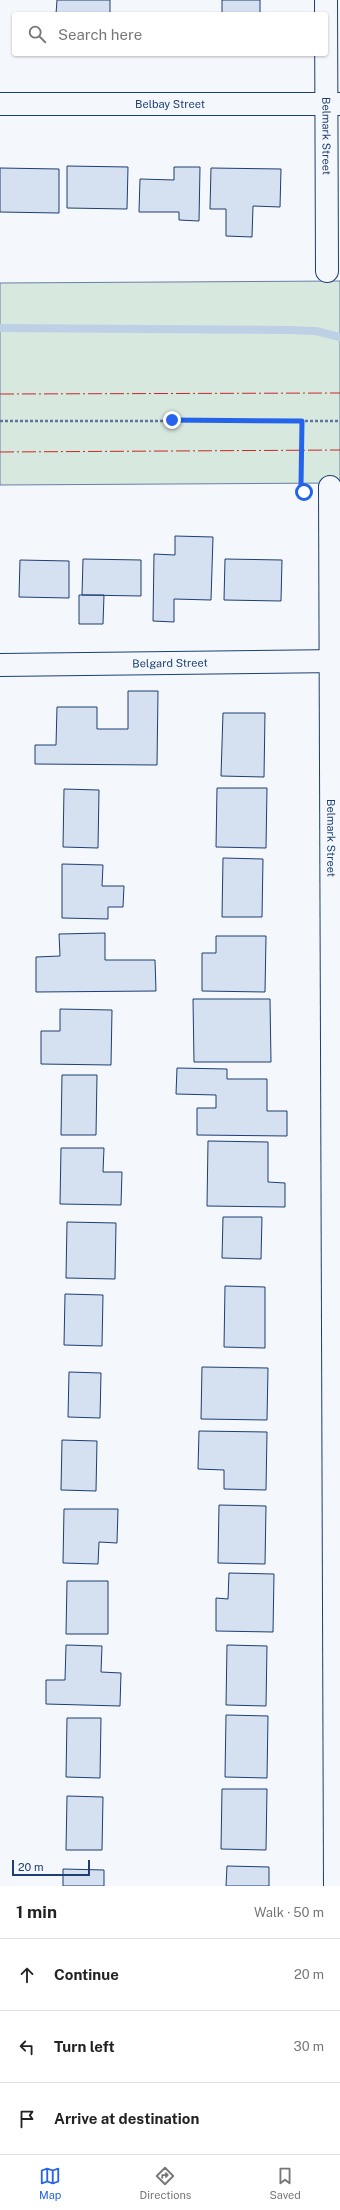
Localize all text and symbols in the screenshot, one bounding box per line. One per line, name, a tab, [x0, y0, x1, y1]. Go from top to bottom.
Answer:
search box	[12, 12, 328, 56]
icon: search	[26, 23, 48, 45]
text: Search here	[58, 26, 142, 43]
street label: Belmark Street	[320, 97, 333, 175]
street label: Belbay Street	[135, 98, 205, 110]
route end	[163, 411, 181, 429]
route start	[295, 483, 313, 501]
street label: Belgard Street	[132, 657, 208, 669]
street label: Belmark Street	[325, 799, 337, 877]
scale bar	[12, 1858, 90, 1877]
text: 20 m	[18, 1861, 43, 1873]
text: 1 min	[16, 1902, 57, 1922]
text: Walk · 50 m	[254, 1905, 324, 1920]
icon: ahead	[16, 1964, 38, 1986]
text: Continue	[54, 1966, 119, 1983]
text: 20 m	[294, 1967, 324, 1982]
icon: left	[16, 2036, 38, 2058]
text: Turn left	[54, 2038, 115, 2055]
text: 30 m	[294, 2039, 324, 2054]
icon: arrive	[16, 2108, 38, 2130]
text: Arrive at destination	[54, 2110, 199, 2127]
tab: Map	[39, 2165, 61, 2201]
tab: Directions	[140, 2165, 191, 2201]
tab: Saved	[269, 2165, 301, 2201]

